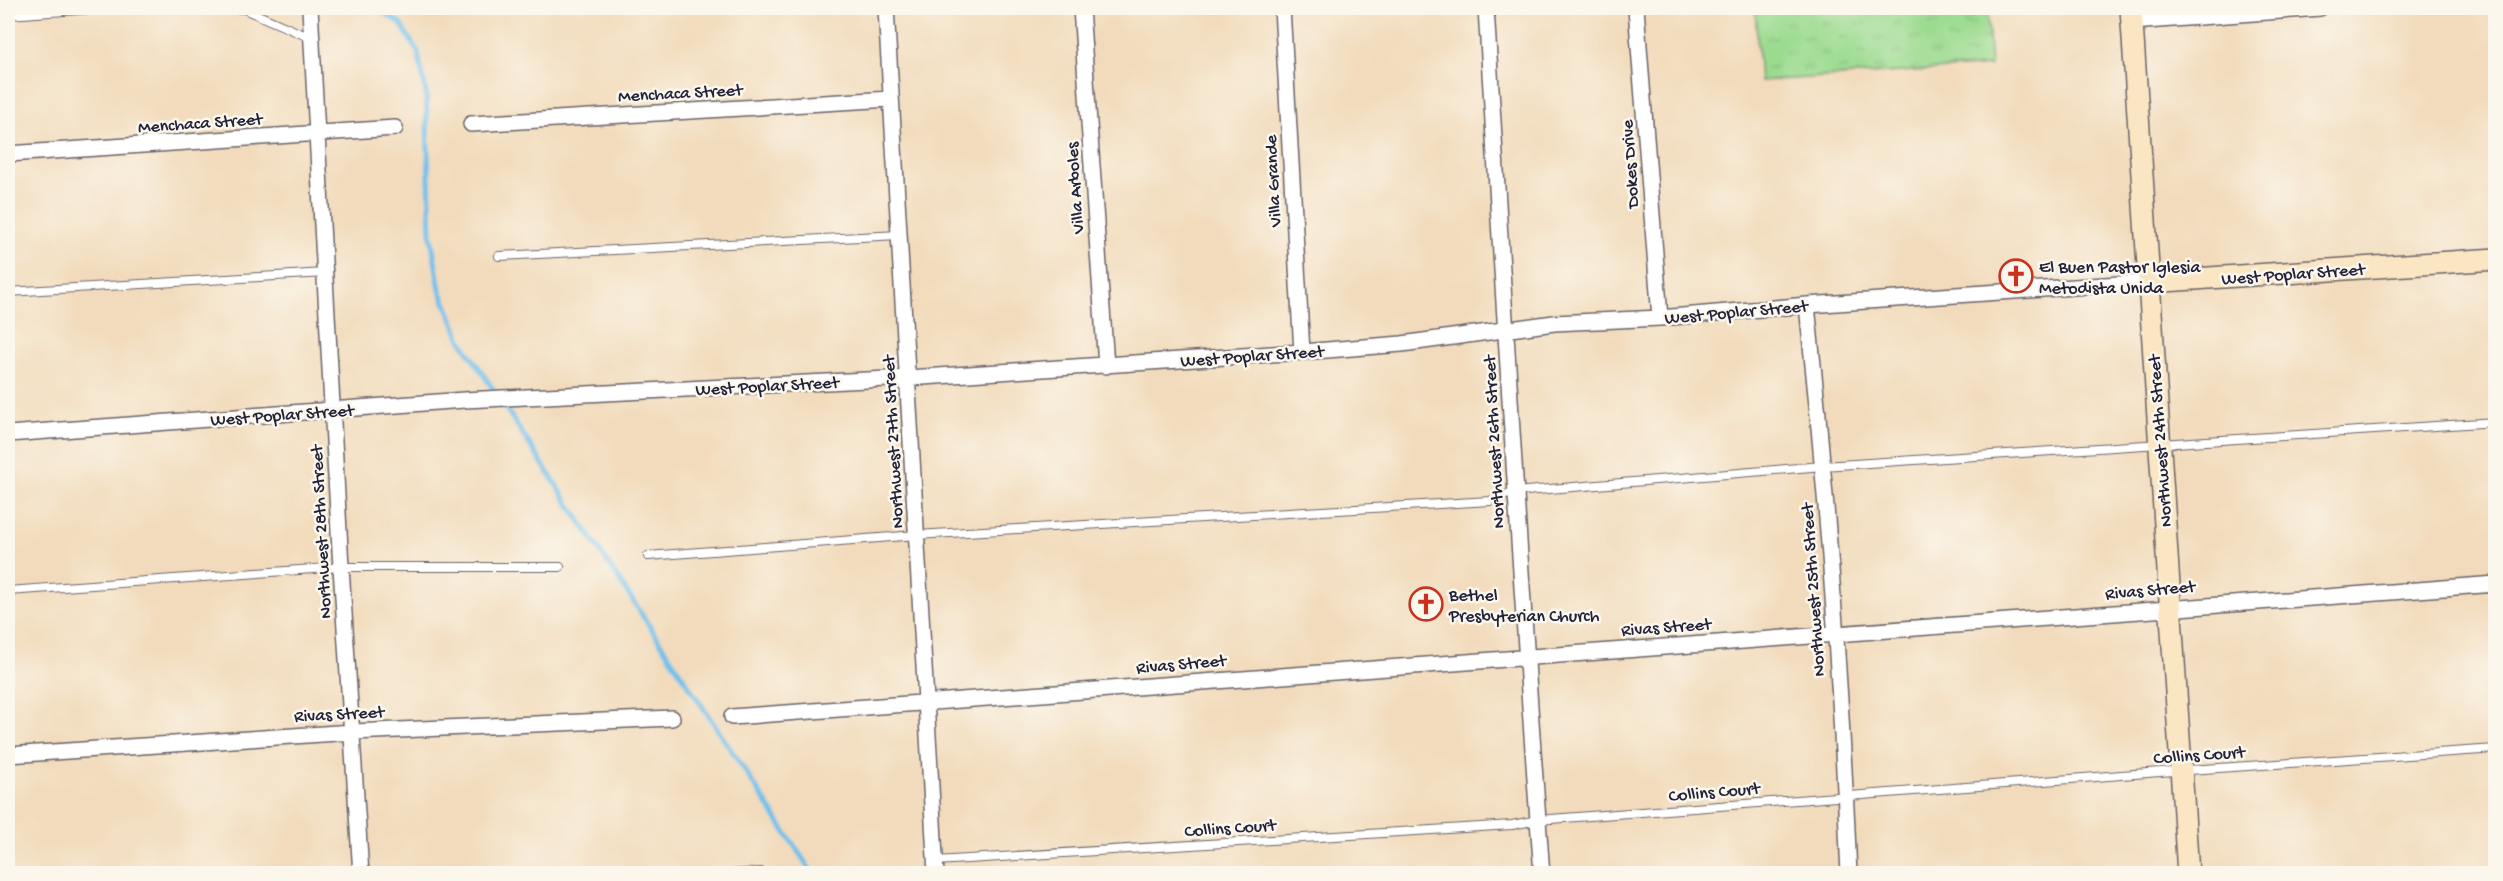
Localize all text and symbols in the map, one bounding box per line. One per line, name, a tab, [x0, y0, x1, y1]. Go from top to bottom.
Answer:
street label: Menchaca Street	[617, 81, 744, 108]
street label: Menchaca Street	[137, 110, 265, 139]
street label: Dokes Drive	[1618, 118, 1645, 210]
street label: Villa Grande	[1262, 134, 1287, 228]
street label: Villa Arboles	[1063, 140, 1090, 235]
church icon: El Buen Pastor Iglesia Metodista Unida	[1998, 258, 2034, 294]
place label: El Buen Pastor Iglesia Metodista Unida	[2039, 258, 2201, 300]
street label: West Poplar Street	[2221, 260, 2367, 291]
street label: West Poplar Street	[1664, 297, 1810, 330]
street label: West Poplar Street	[1180, 342, 1326, 373]
street label: Northwest 24th Street	[2145, 352, 2178, 528]
street label: Northwest 27th Street	[879, 353, 910, 529]
street label: Northwest 26th Street	[1480, 353, 1511, 529]
street label: West Poplar Street	[695, 373, 841, 402]
street label: West Poplar Street	[210, 401, 356, 432]
street label: Northwest 28th Street	[307, 443, 338, 619]
street label: Northwest 25th Street	[1798, 501, 1831, 677]
street label: Rivas Street	[2104, 577, 2198, 606]
church icon: Bethel Presbyterian Church	[1408, 586, 1444, 622]
place label: Bethel Presbyterian Church	[1448, 586, 1600, 628]
street label: Rivas Street	[1620, 615, 1714, 642]
street label: Rivas Street	[1135, 651, 1229, 680]
street label: Rivas Street	[294, 703, 386, 728]
street label: Collins Court	[2153, 743, 2247, 770]
street label: Collins Court	[1668, 779, 1762, 808]
street label: Collins Court	[1184, 816, 1278, 843]

